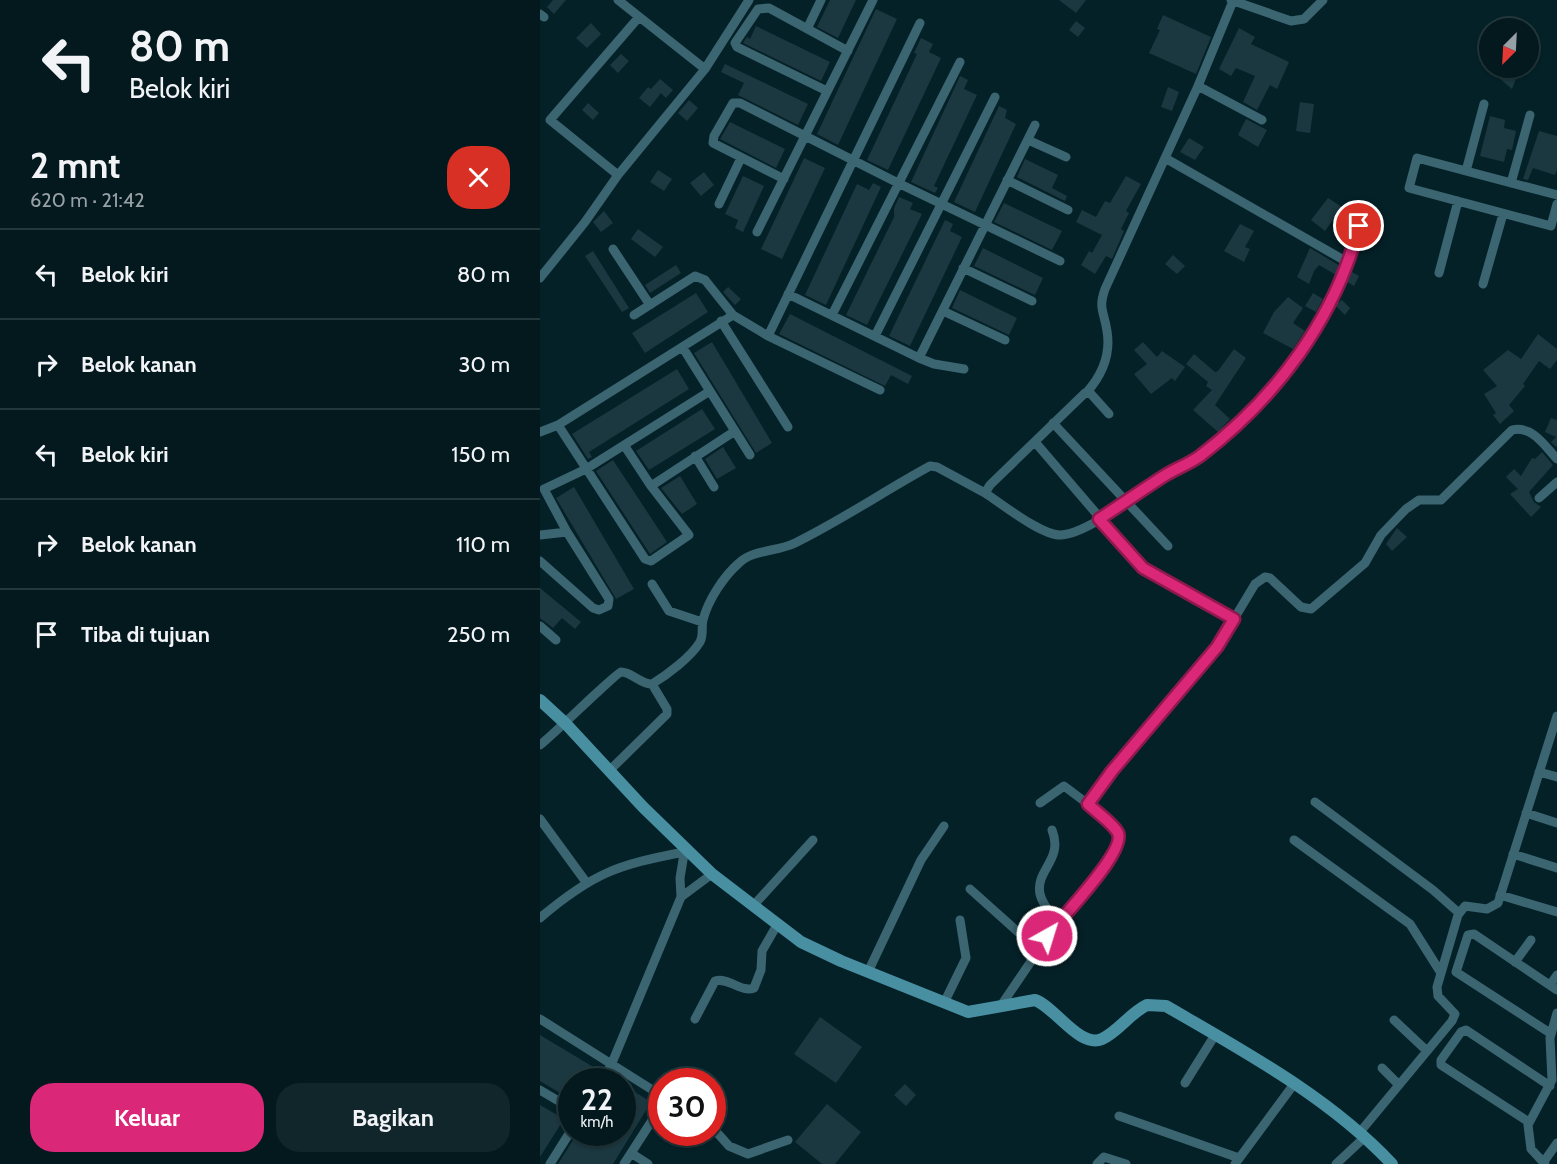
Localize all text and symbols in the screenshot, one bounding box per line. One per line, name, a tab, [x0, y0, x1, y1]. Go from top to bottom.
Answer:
north arrow	[1479, 18, 1539, 78]
map controls	[1479, 18, 1539, 78]
text: 80 m	[129, 20, 230, 72]
icon: left	[30, 24, 108, 102]
text: Belok kiri	[129, 72, 230, 105]
text: 2 mnt	[30, 143, 120, 187]
button: close	[447, 146, 510, 209]
text: 620 m · 21:42	[30, 188, 145, 212]
pin	[1333, 200, 1384, 251]
icon: arrive	[1342, 209, 1375, 242]
icon: left	[30, 258, 63, 291]
text: Belok kiri	[81, 261, 168, 288]
text: 80 m	[457, 261, 510, 288]
icon: right	[30, 348, 63, 381]
text: Belok kanan	[81, 351, 197, 378]
text: 30 m	[458, 351, 510, 378]
icon: left	[30, 438, 63, 471]
text: Belok kiri	[81, 441, 168, 468]
text: 150 m	[451, 441, 510, 468]
icon: right	[30, 528, 63, 561]
text: Belok kanan	[81, 531, 197, 558]
text: 110 m	[456, 531, 510, 558]
icon: arrive	[30, 618, 63, 651]
text: Tiba di tujuan	[81, 621, 210, 648]
text: 250 m	[447, 621, 510, 648]
position arrow	[1015, 904, 1079, 968]
speed limit sign: 30	[648, 1068, 726, 1146]
text: 22	[581, 1081, 613, 1118]
button: Keluar	[30, 1083, 264, 1152]
button: Bagikan	[276, 1083, 510, 1152]
text: km/h	[581, 1113, 613, 1131]

